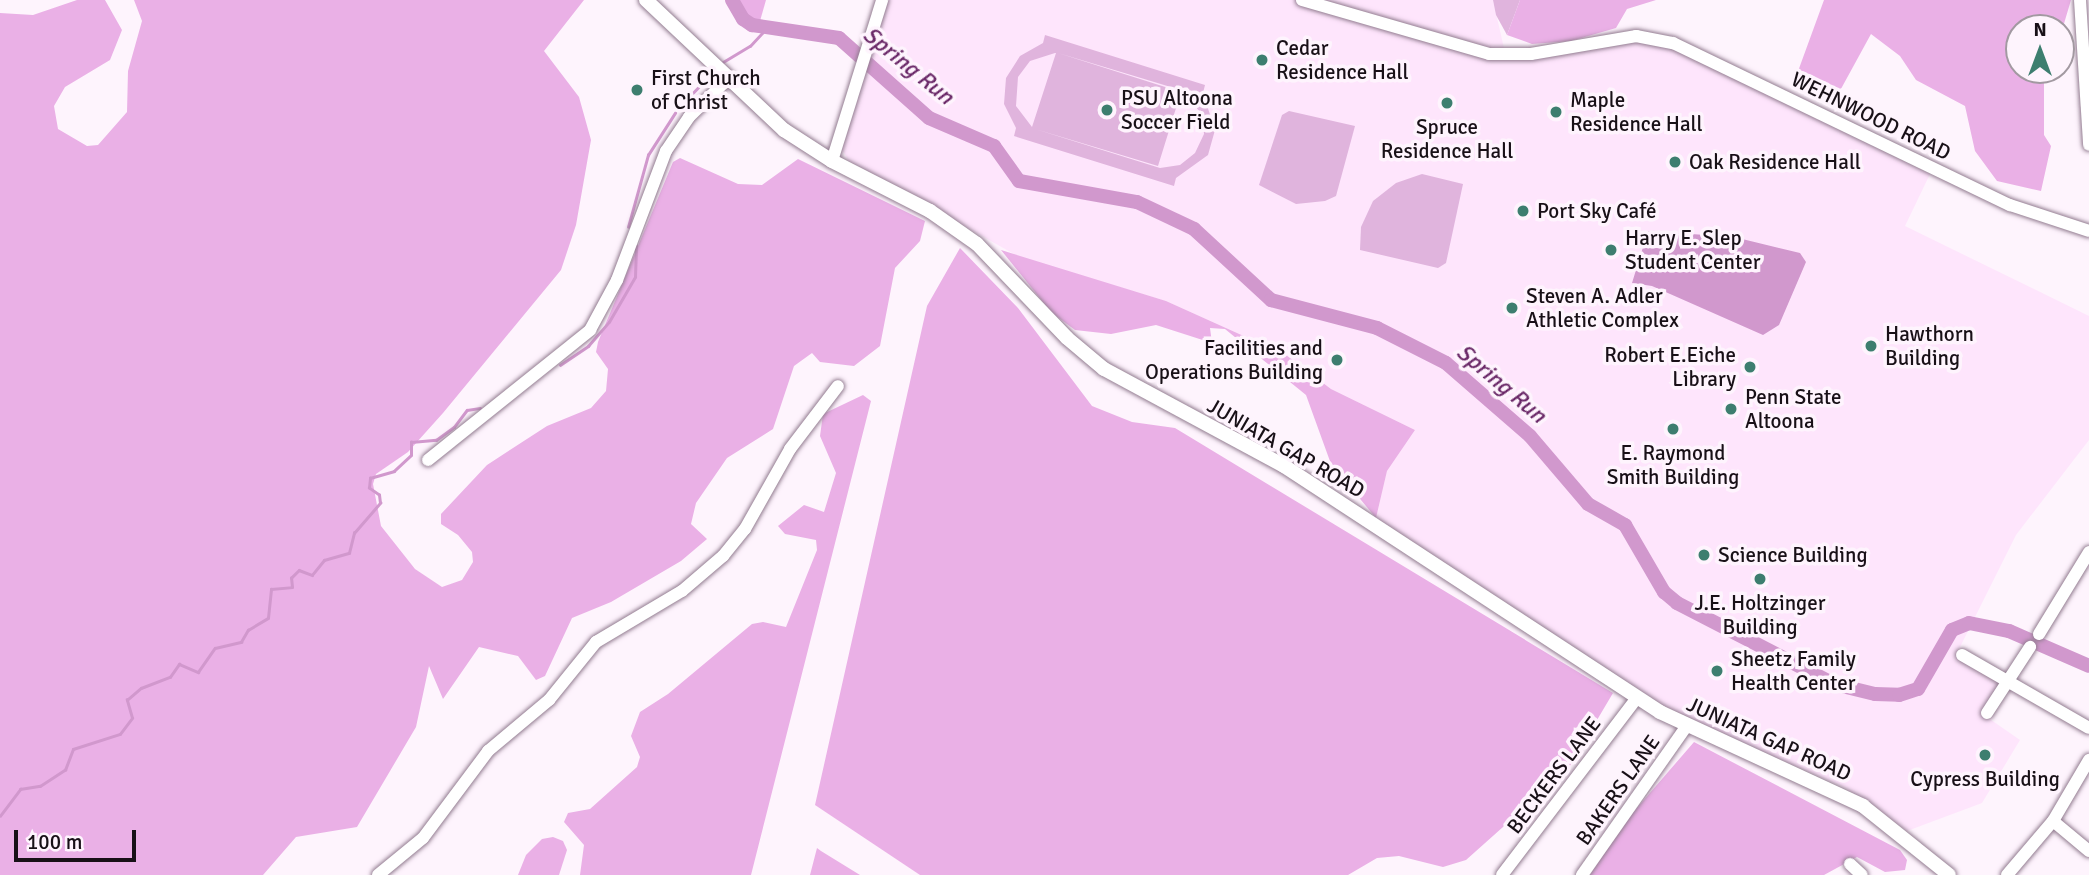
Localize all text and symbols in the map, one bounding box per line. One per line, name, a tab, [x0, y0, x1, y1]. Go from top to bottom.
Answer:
north arrow	[2005, 14, 2075, 84]
text: N	[2033, 18, 2047, 42]
water label: Spring Run	[857, 21, 959, 111]
place label: Cedar Residence Hall	[1276, 35, 1409, 85]
marker: Cedar Residence Hall	[1254, 52, 1270, 68]
place label: First Church of Christ	[651, 65, 761, 115]
street label: WEHNWOOD ROAD	[1787, 67, 1955, 165]
marker: First Church of Christ	[629, 82, 645, 98]
place label: PSU Altoona Soccer Field	[1121, 85, 1233, 135]
place label: Maple Residence Hall	[1570, 87, 1703, 137]
marker: Spruce Residence Hall	[1439, 95, 1455, 111]
marker: PSU Altoona Soccer Field	[1099, 102, 1115, 118]
marker: Maple Residence Hall	[1548, 104, 1564, 120]
place label: Spruce Residence Hall	[1381, 114, 1513, 164]
place label: Oak Residence Hall	[1689, 149, 1861, 175]
marker: Oak Residence Hall	[1667, 154, 1683, 170]
place label: Port Sky Café	[1537, 198, 1657, 224]
marker: Port Sky Café	[1515, 203, 1531, 219]
place label: Harry E. Slep Student Center	[1625, 225, 1760, 275]
marker: Harry E. Slep Student Center	[1603, 242, 1619, 258]
place label: Steven A. Adler Athletic Complex	[1526, 283, 1679, 333]
marker: Steven A. Adler Athletic Complex	[1504, 300, 1520, 316]
place label: Hawthorn Building	[1885, 321, 1974, 371]
place label: Facilities and Operations Building	[1145, 335, 1323, 385]
marker: Hawthorn Building	[1863, 338, 1879, 354]
water label: Spring Run	[1451, 339, 1551, 429]
place label: Robert E.Eiche Library	[1604, 342, 1736, 392]
marker: Facilities and Operations Building	[1329, 352, 1345, 368]
marker: Robert E.Eiche Library	[1742, 359, 1758, 375]
place label: Penn State Altoona	[1745, 384, 1841, 434]
street label: JUNIATA GAP ROAD	[1203, 393, 1369, 503]
marker: Penn State Altoona	[1723, 401, 1739, 417]
marker: E. Raymond Smith Building	[1665, 421, 1681, 437]
place label: E. Raymond Smith Building	[1607, 440, 1739, 490]
place label: Science Building	[1718, 542, 1867, 568]
marker: Science Building	[1696, 547, 1712, 563]
marker: J.E. Holtzinger Building	[1752, 571, 1768, 587]
place label: J.E. Holtzinger Building	[1695, 590, 1825, 640]
place label: Sheetz Family Health Center	[1731, 646, 1856, 696]
marker: Sheetz Family Health Center	[1709, 663, 1725, 679]
street label: JUNIATA GAP ROAD	[1683, 691, 1855, 787]
street label: BECKERS LANE	[1502, 711, 1606, 839]
street label: BAKERS LANE	[1571, 730, 1665, 850]
marker: Cypress Building	[1977, 747, 1993, 763]
place label: Cypress Building	[1910, 766, 2060, 792]
scale bar	[18, 816, 140, 860]
text: 100 m	[27, 829, 82, 855]

